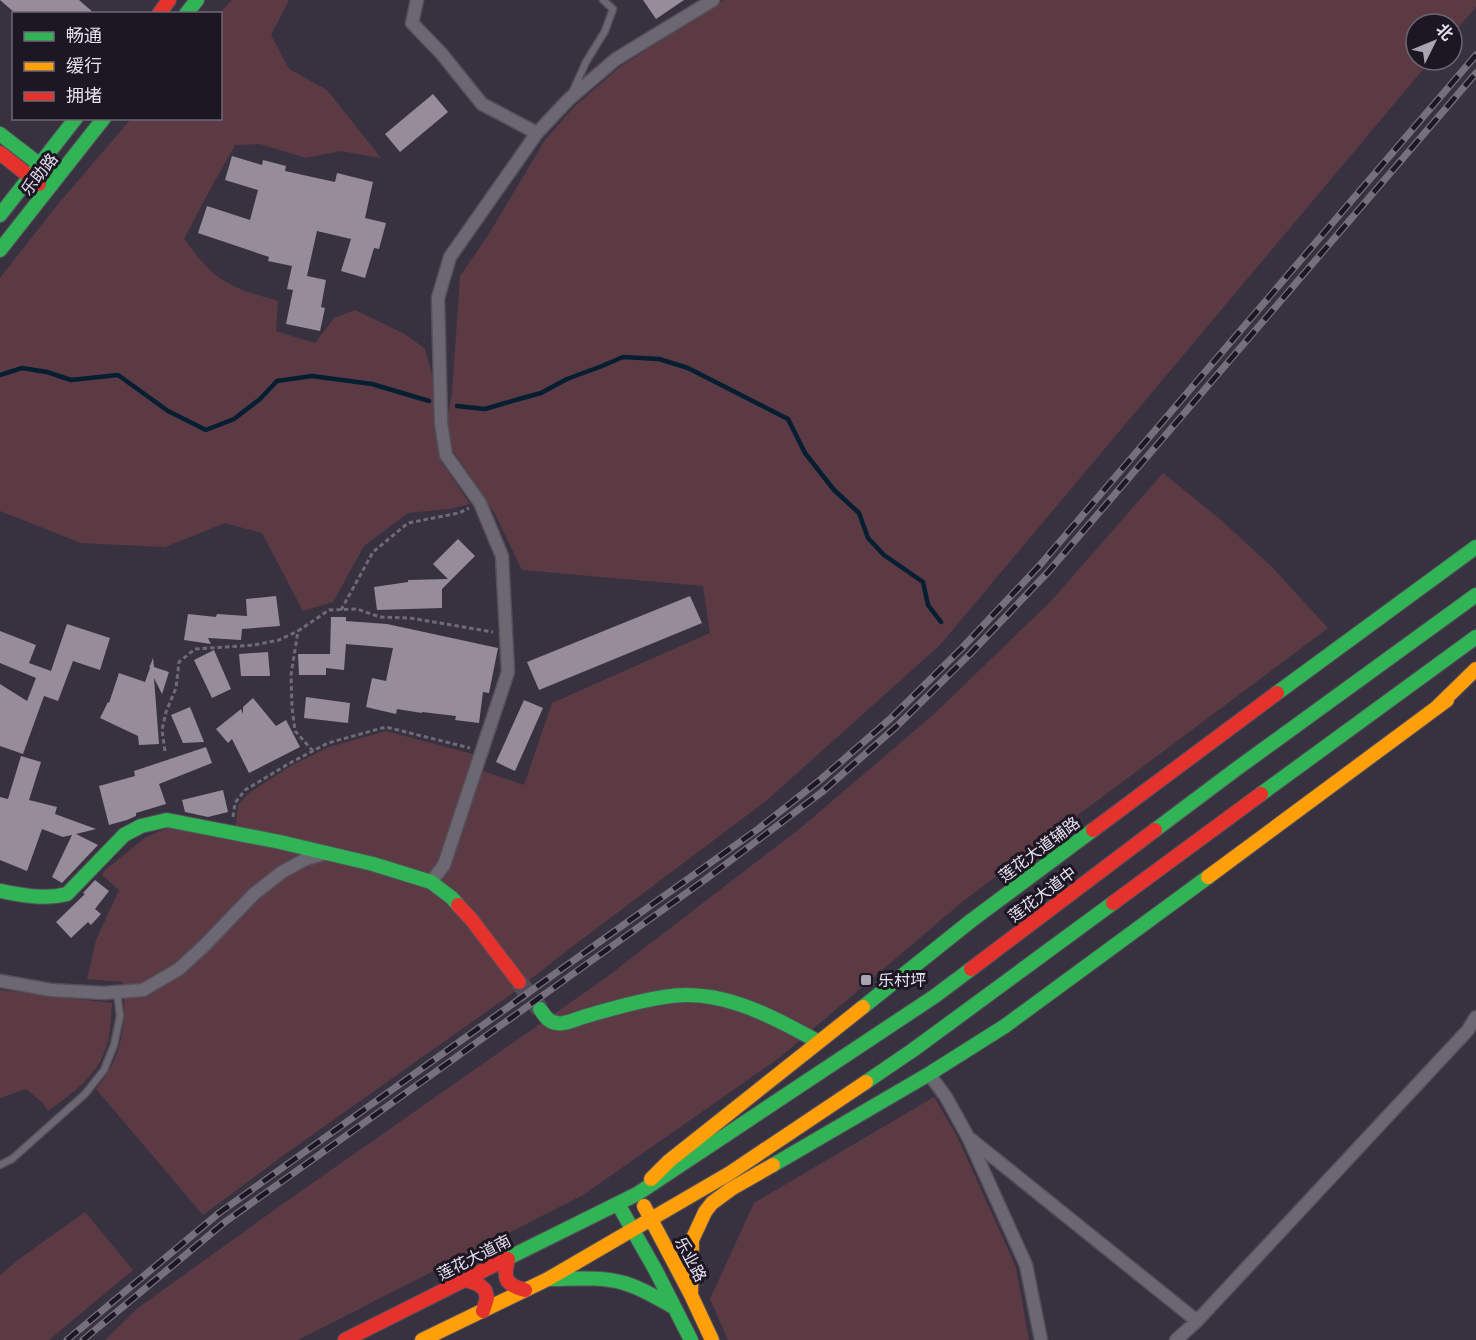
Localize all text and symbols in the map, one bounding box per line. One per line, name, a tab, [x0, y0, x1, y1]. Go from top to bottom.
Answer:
legend	[12, 12, 222, 120]
north arrow	[1404, 12, 1464, 72]
text: 北	[1431, 18, 1458, 45]
text: 畅通	[66, 23, 102, 47]
text: 缓行	[66, 53, 102, 77]
text: 拥堵	[66, 83, 102, 107]
street label: 乐助路	[16, 148, 62, 200]
street label: 莲花大道辅路	[994, 811, 1084, 887]
street label: 莲花大道中	[1003, 861, 1081, 927]
place label: 乐村坪	[878, 969, 926, 991]
marker: 乐村坪	[859, 973, 873, 987]
street label: 莲花大道南	[433, 1229, 515, 1285]
street label: 乐业路	[670, 1233, 712, 1285]

